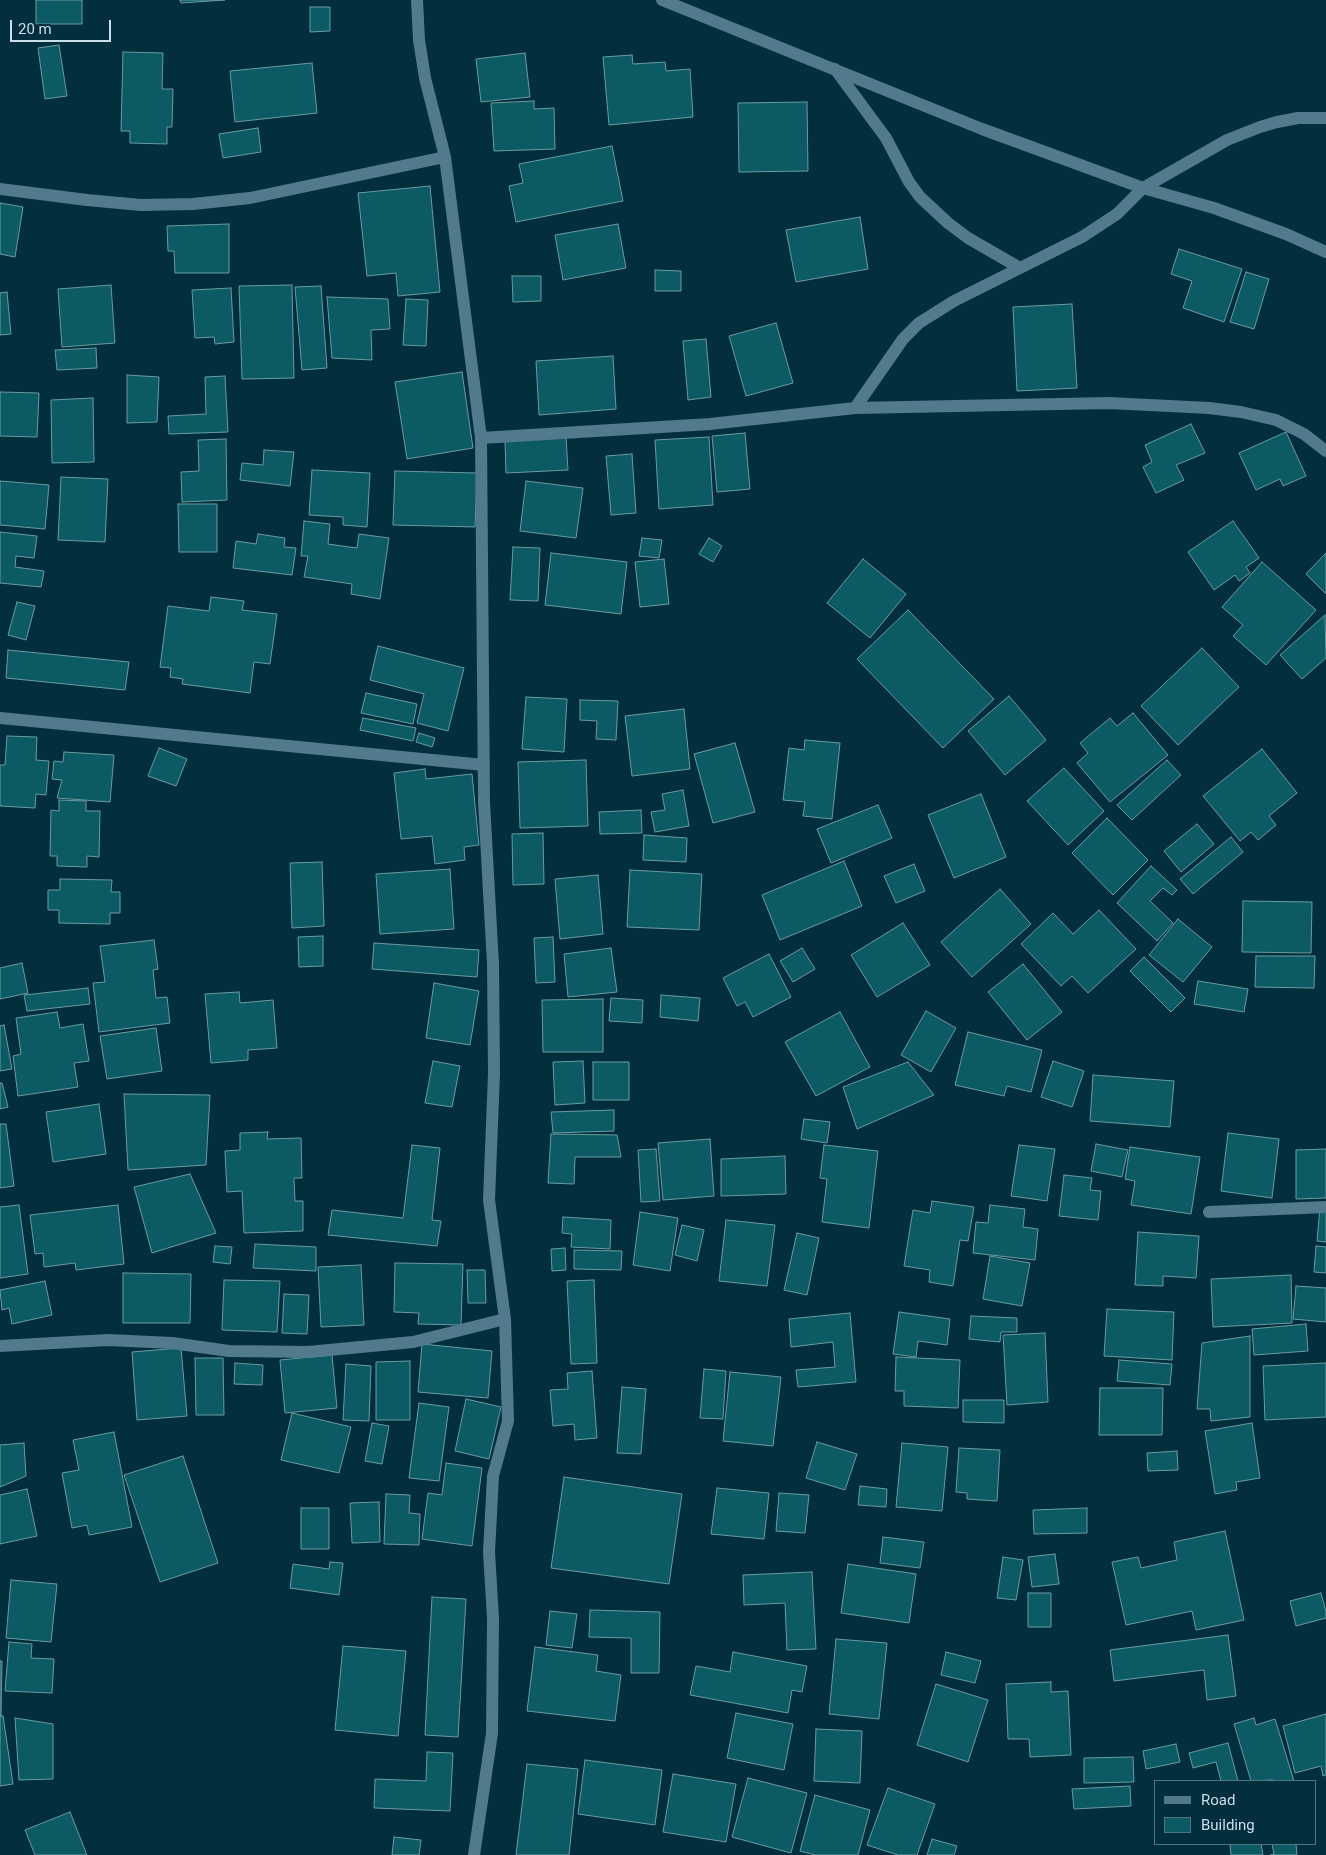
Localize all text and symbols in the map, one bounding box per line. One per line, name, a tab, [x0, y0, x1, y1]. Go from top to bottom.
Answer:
scale bar	[12, 10, 114, 42]
text: 20 m	[18, 20, 52, 38]
legend	[1154, 1780, 1316, 1845]
text: Road	[1201, 1791, 1235, 1809]
text: Building	[1201, 1816, 1255, 1834]

